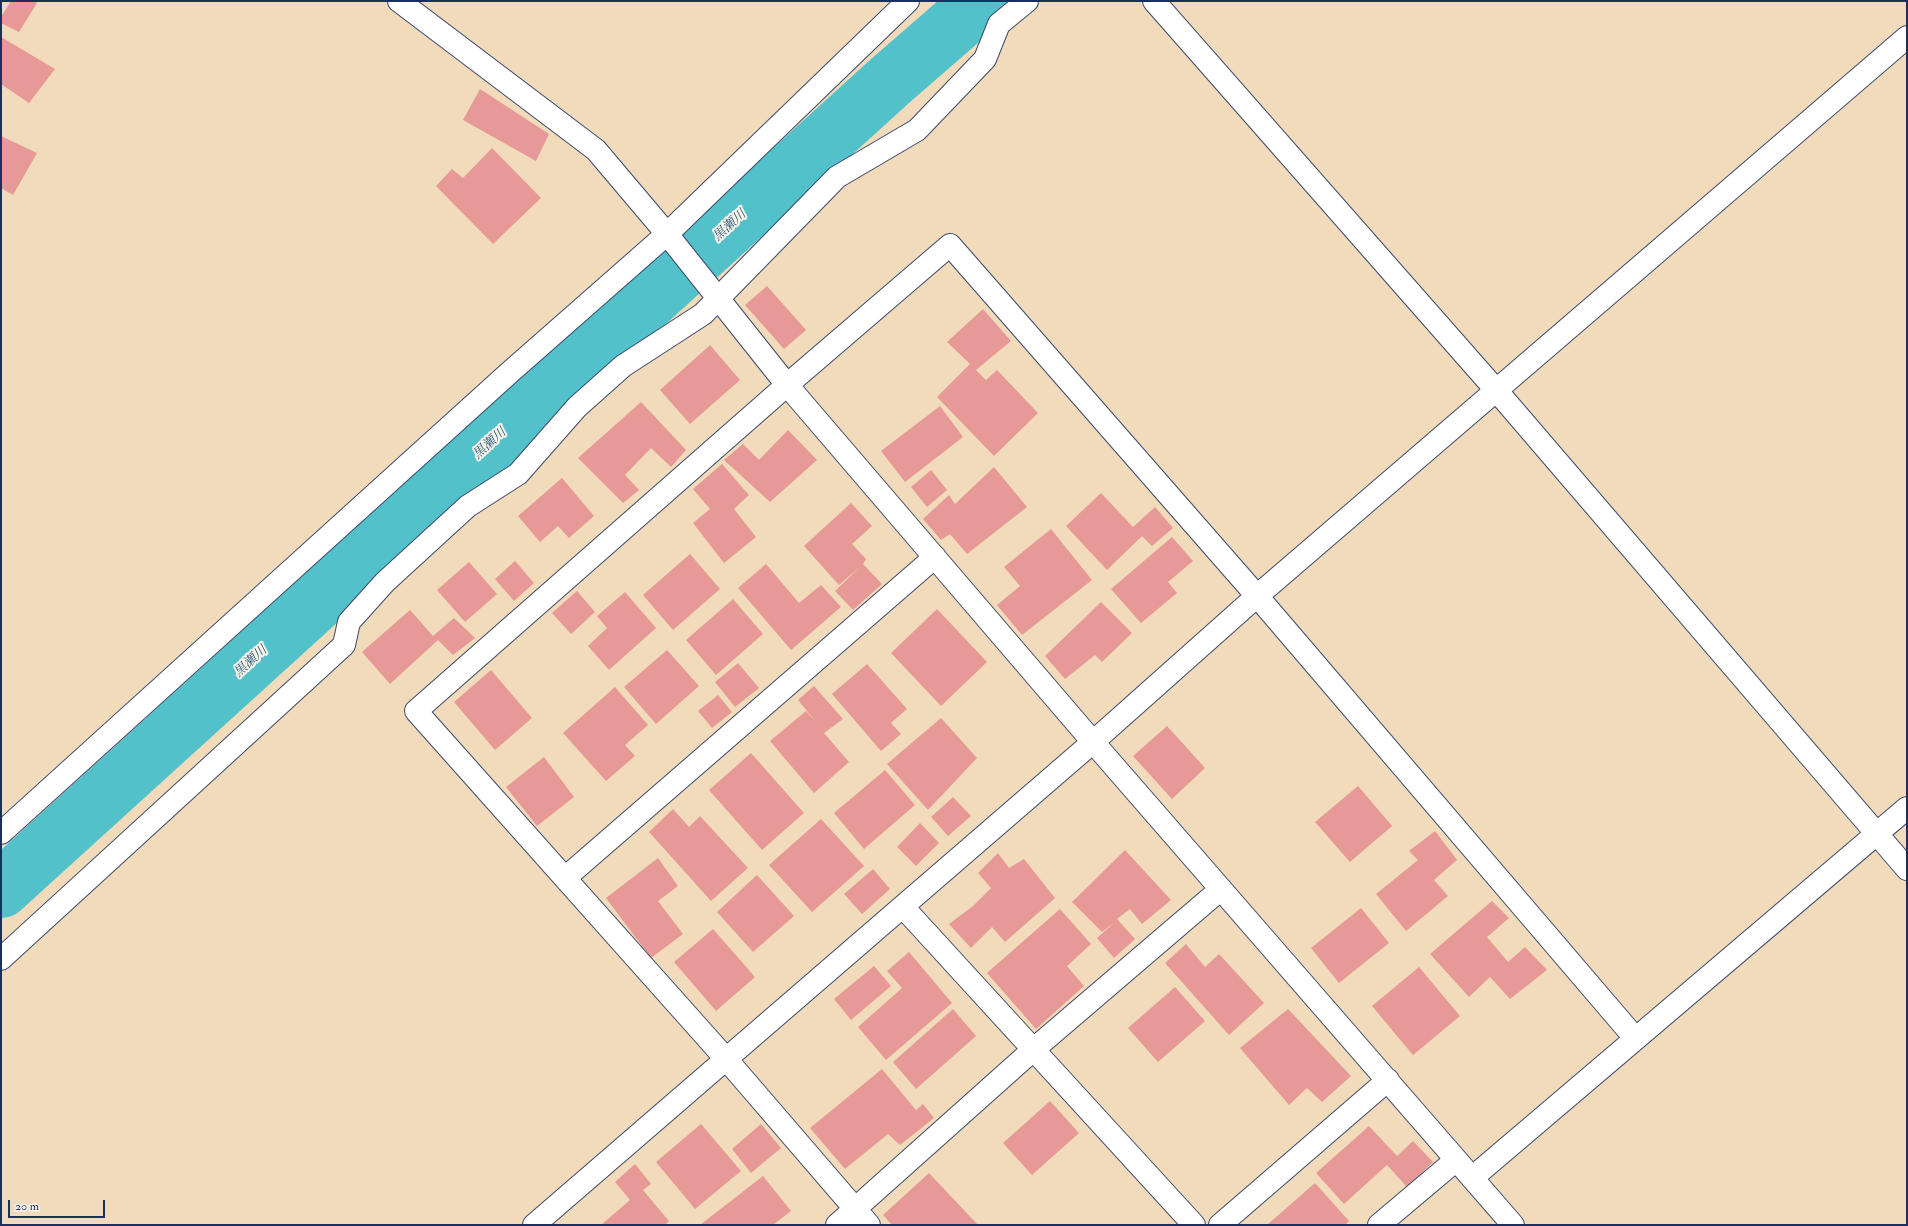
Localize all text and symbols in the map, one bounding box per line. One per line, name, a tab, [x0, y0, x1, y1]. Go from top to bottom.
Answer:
water label: 黒瀬川	[710, 207, 750, 245]
water label: 黒瀬川	[470, 425, 510, 463]
water label: 黒瀬川	[231, 643, 271, 681]
scale bar	[10, 1192, 107, 1218]
text: 20 m	[15, 1199, 39, 1214]

